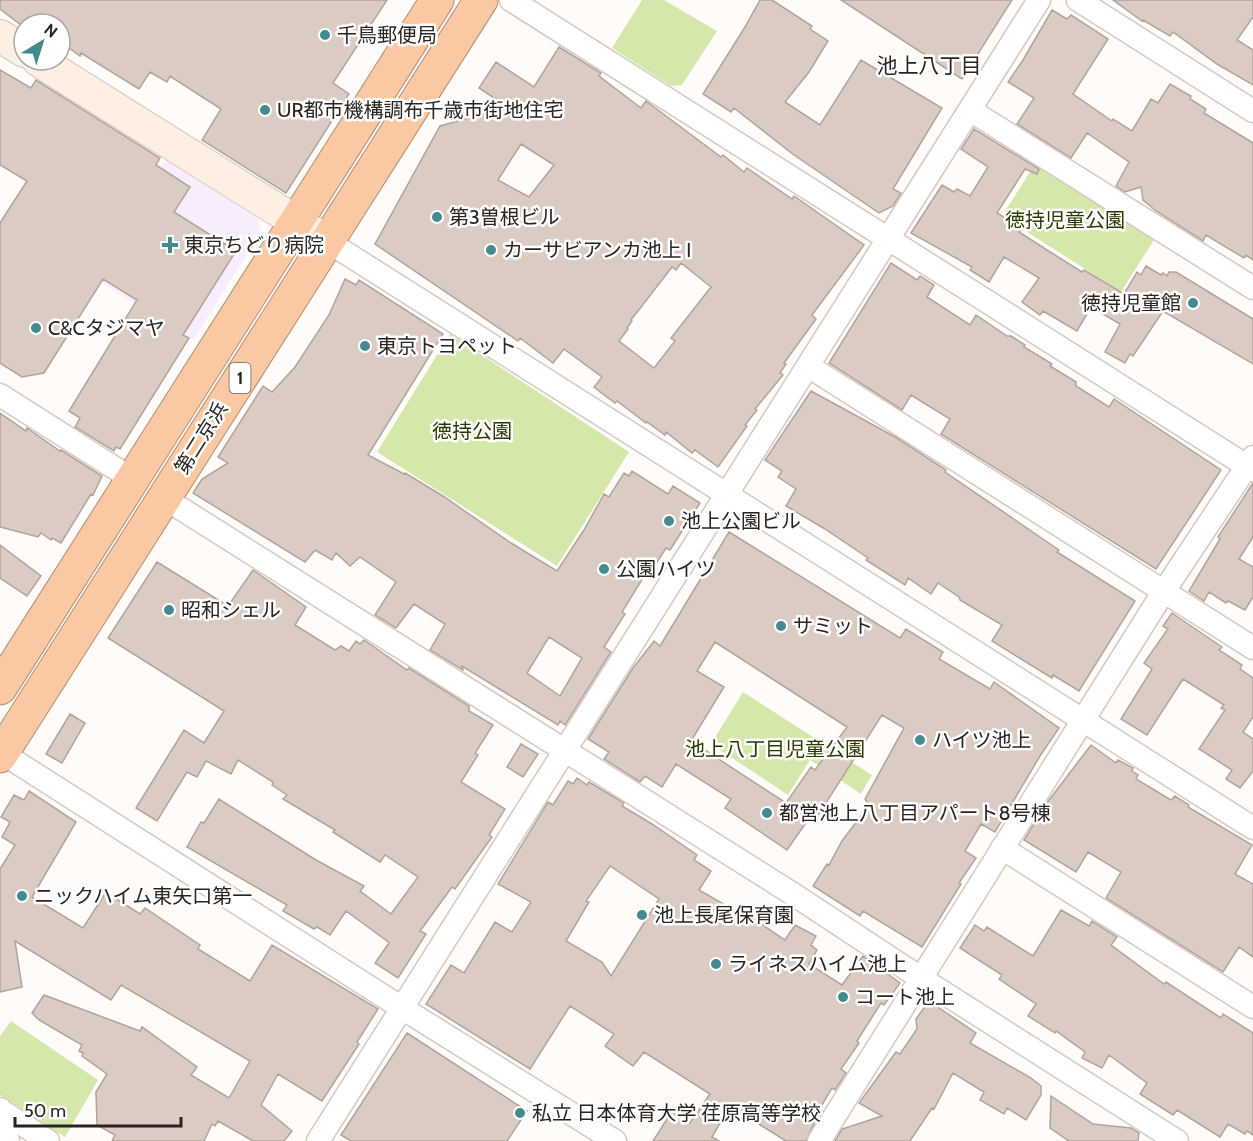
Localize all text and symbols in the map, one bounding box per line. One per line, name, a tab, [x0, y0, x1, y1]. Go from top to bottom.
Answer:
north arrow	[12, 12, 72, 72]
text: N	[41, 20, 61, 42]
place label: 千鳥郵便局	[337, 23, 437, 47]
marker: 千鳥郵便局	[318, 28, 332, 42]
district label: 池上八丁目	[877, 53, 982, 78]
place label: UR都市機構調布千歳市街地住宅	[277, 98, 564, 122]
marker: UR都市機構調布千歳市街地住宅	[258, 103, 272, 117]
place label: 第3曽根ビル	[449, 205, 560, 229]
park label: 徳持児童公園	[1005, 208, 1125, 232]
marker: 第3曽根ビル	[430, 210, 444, 224]
place label: 東京ちどり病院	[184, 233, 324, 257]
marker: 東京ちどり病院	[161, 236, 179, 254]
place label: カーサビアンカ池上 I	[503, 238, 691, 262]
marker: カーサビアンカ池上 I	[484, 243, 498, 257]
place label: 徳持児童館	[1081, 291, 1181, 315]
marker: 徳持児童館	[1186, 296, 1200, 310]
place label: C&Cタジマヤ	[48, 316, 165, 340]
marker: C&Cタジマヤ	[29, 321, 43, 335]
place label: 東京トヨペット	[377, 334, 517, 358]
marker: 東京トヨペット	[358, 339, 372, 353]
road number: 1	[230, 363, 250, 393]
street label: 第二京浜	[170, 398, 232, 478]
park label: 徳持公園	[432, 419, 512, 443]
place label: 池上公園ビル	[681, 509, 801, 533]
marker: 池上公園ビル	[662, 514, 676, 528]
place label: 公園ハイツ	[616, 557, 716, 581]
marker: 公園ハイツ	[597, 562, 611, 576]
place label: 昭和シェル	[181, 598, 281, 622]
marker: 昭和シェル	[162, 603, 176, 617]
place label: サミット	[793, 614, 873, 638]
marker: サミット	[774, 619, 788, 633]
place label: ハイツ池上	[932, 728, 1032, 752]
marker: ハイツ池上	[913, 733, 927, 747]
park label: 池上八丁目児童公園	[685, 737, 865, 761]
place label: 都営池上八丁目アパート8号棟	[779, 801, 1051, 825]
marker: 都営池上八丁目アパート8号棟	[760, 806, 774, 820]
place label: ニックハイム東矢口第一	[34, 884, 252, 908]
marker: ニックハイム東矢口第一	[15, 889, 29, 903]
place label: 池上長尾保育園	[654, 903, 794, 927]
marker: 池上長尾保育園	[635, 908, 649, 922]
place label: ライネスハイム池上	[728, 952, 907, 976]
marker: ライネスハイム池上	[709, 957, 723, 971]
place label: コート池上	[855, 985, 955, 1009]
marker: コート池上	[836, 990, 850, 1004]
scale bar	[15, 1090, 182, 1128]
text: 50 m	[24, 1100, 66, 1122]
place label: 私立 日本体育大学 荏原高等学校	[532, 1101, 821, 1125]
marker: 私立 日本体育大学 荏原高等学校	[513, 1106, 527, 1120]

